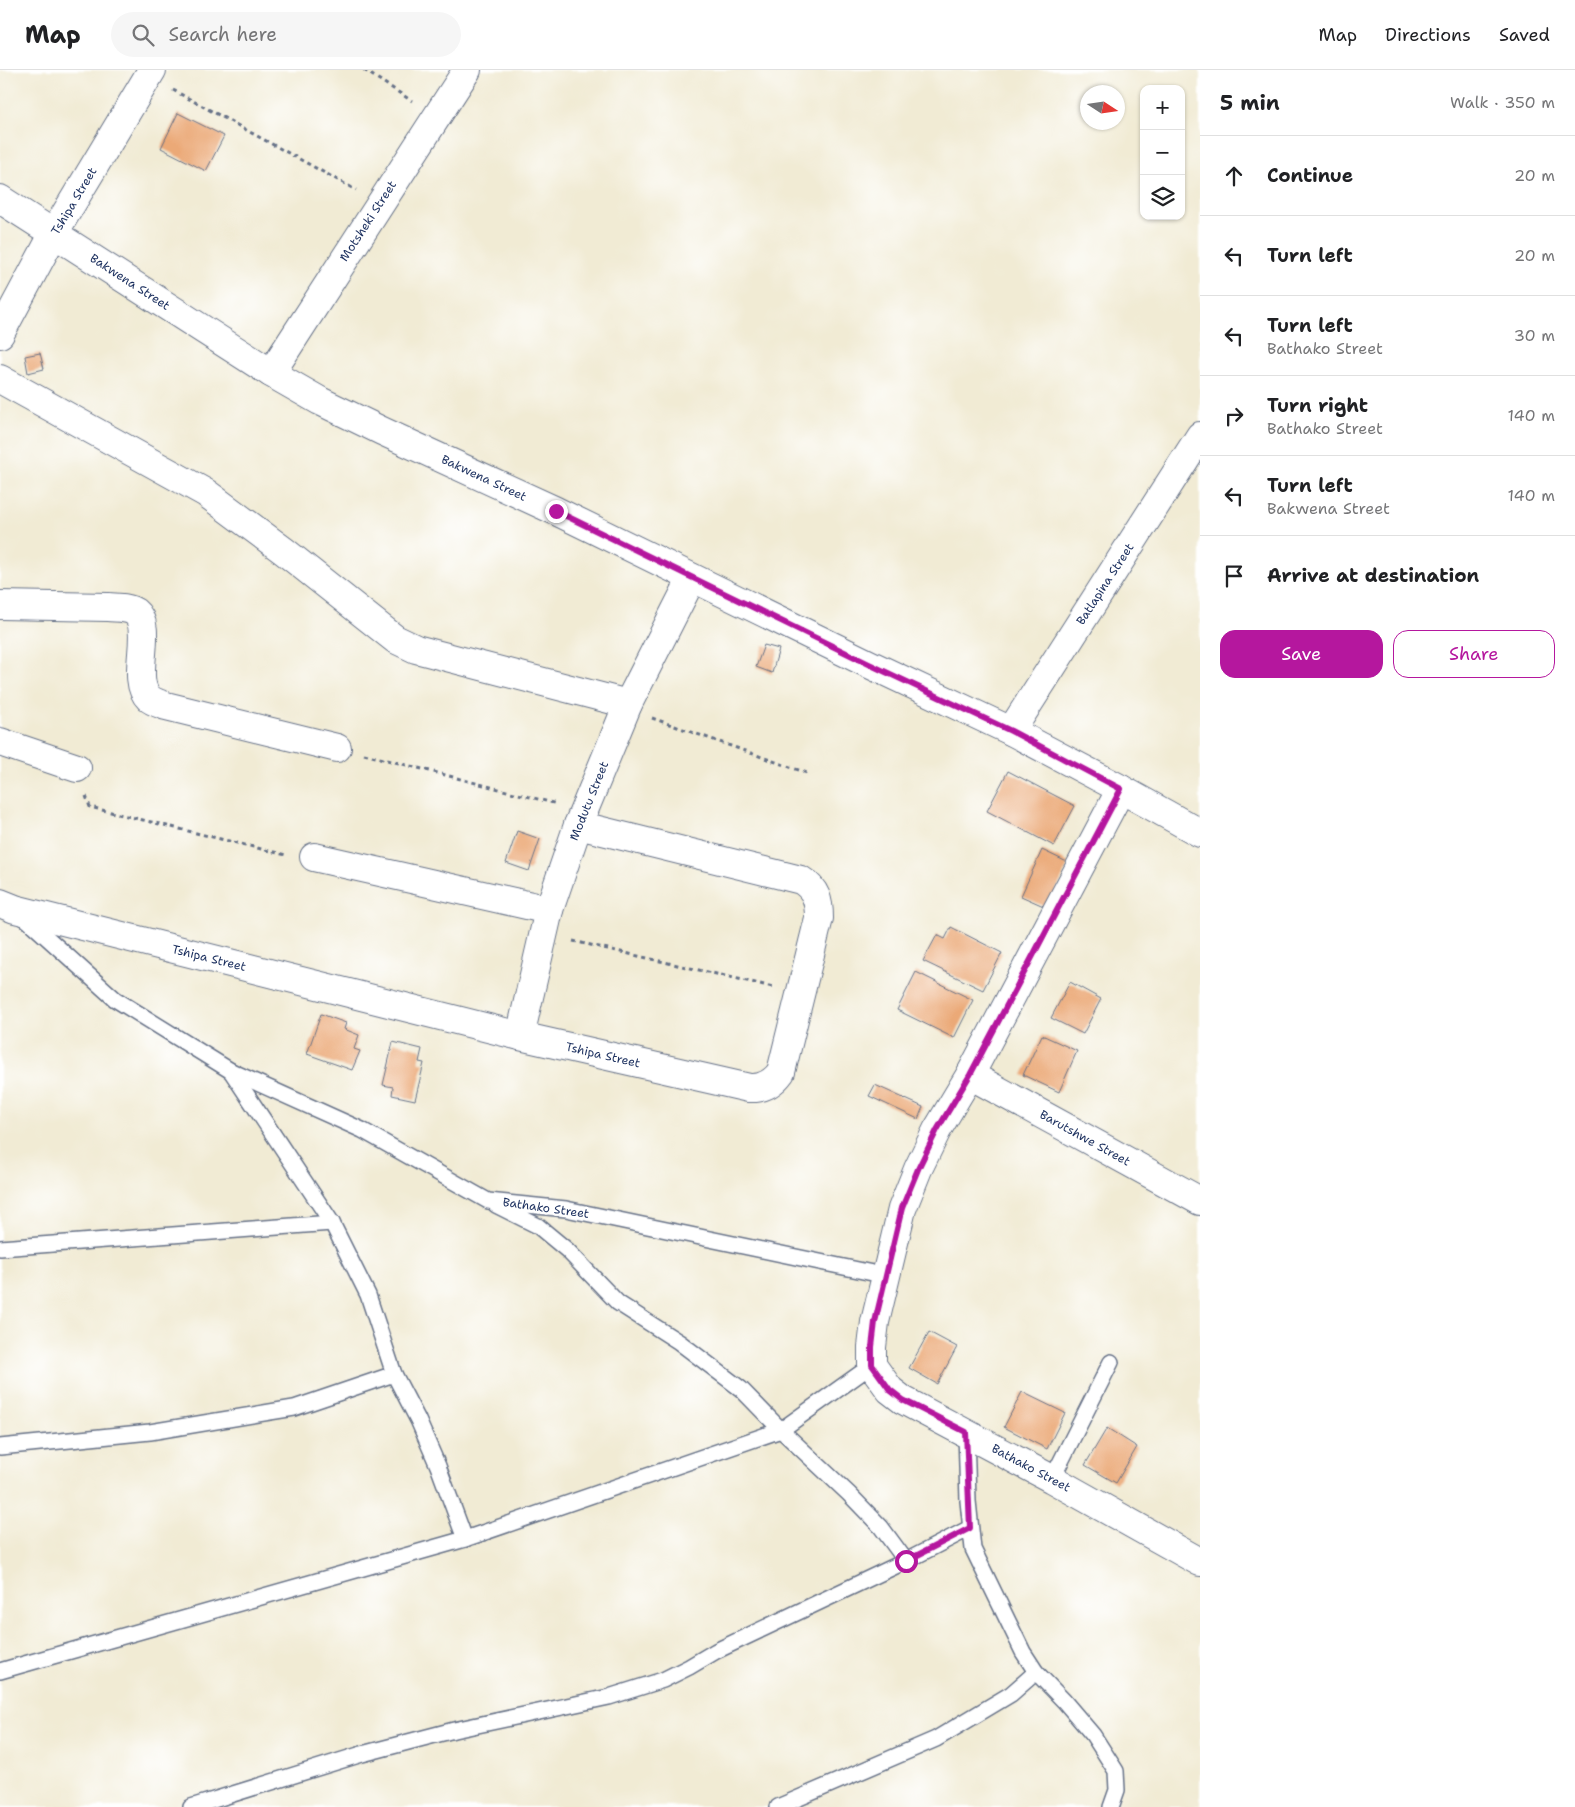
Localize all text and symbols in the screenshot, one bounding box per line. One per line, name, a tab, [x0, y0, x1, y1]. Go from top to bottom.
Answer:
search box	[111, 12, 461, 57]
text: Map	[25, 19, 81, 51]
icon: search	[129, 21, 157, 49]
text: Search here	[169, 22, 277, 47]
text: Map	[1319, 23, 1357, 47]
text: Directions	[1385, 23, 1471, 47]
text: Saved	[1499, 23, 1550, 47]
north arrow	[1080, 85, 1125, 130]
map controls	[1140, 85, 1185, 220]
button: +	[1140, 85, 1185, 130]
text: 5 min	[1220, 89, 1280, 117]
text: Walk · 350 m	[1450, 92, 1555, 113]
button: −	[1140, 130, 1185, 175]
icon: ahead	[1220, 162, 1248, 190]
text: Continue	[1267, 163, 1353, 188]
street label: Tshipa Street	[48, 164, 100, 238]
text: 20 m	[1514, 165, 1555, 186]
button: layers	[1140, 175, 1185, 220]
street label: Motsheki Street	[336, 178, 400, 264]
icon: left	[1220, 242, 1248, 270]
text: Turn left	[1267, 243, 1353, 268]
text: 20 m	[1514, 245, 1555, 266]
street label: Bakwena Street	[87, 250, 173, 314]
text: Turn left	[1267, 313, 1353, 338]
icon: left	[1220, 322, 1248, 350]
text: 30 m	[1514, 325, 1555, 346]
text: Bathako Street	[1267, 338, 1383, 359]
text: Turn right	[1267, 393, 1368, 418]
icon: right	[1220, 402, 1248, 430]
text: 140 m	[1508, 405, 1555, 426]
text: Bathako Street	[1267, 418, 1383, 439]
street label: Bakwena Street	[439, 451, 529, 505]
text: Turn left	[1267, 473, 1353, 498]
icon: left	[1220, 482, 1248, 510]
text: 140 m	[1508, 485, 1555, 506]
text: Bakwena Street	[1267, 498, 1390, 519]
route end	[545, 500, 568, 523]
street label: Batlapina Street	[1073, 540, 1137, 628]
icon: arrive	[1220, 562, 1248, 590]
text: Arrive at destination	[1267, 563, 1479, 588]
button: Save	[1220, 630, 1383, 678]
button: Share	[1393, 630, 1555, 678]
street label: Modutu Street	[566, 759, 612, 843]
street label: Tshipa Street	[170, 941, 248, 975]
street label: Tshipa Street	[564, 1039, 642, 1071]
street label: Barutshwe Street	[1037, 1106, 1133, 1170]
street label: Bathako Street	[502, 1194, 590, 1222]
street label: Bathako Street	[989, 1441, 1073, 1495]
route start	[895, 1550, 918, 1573]

